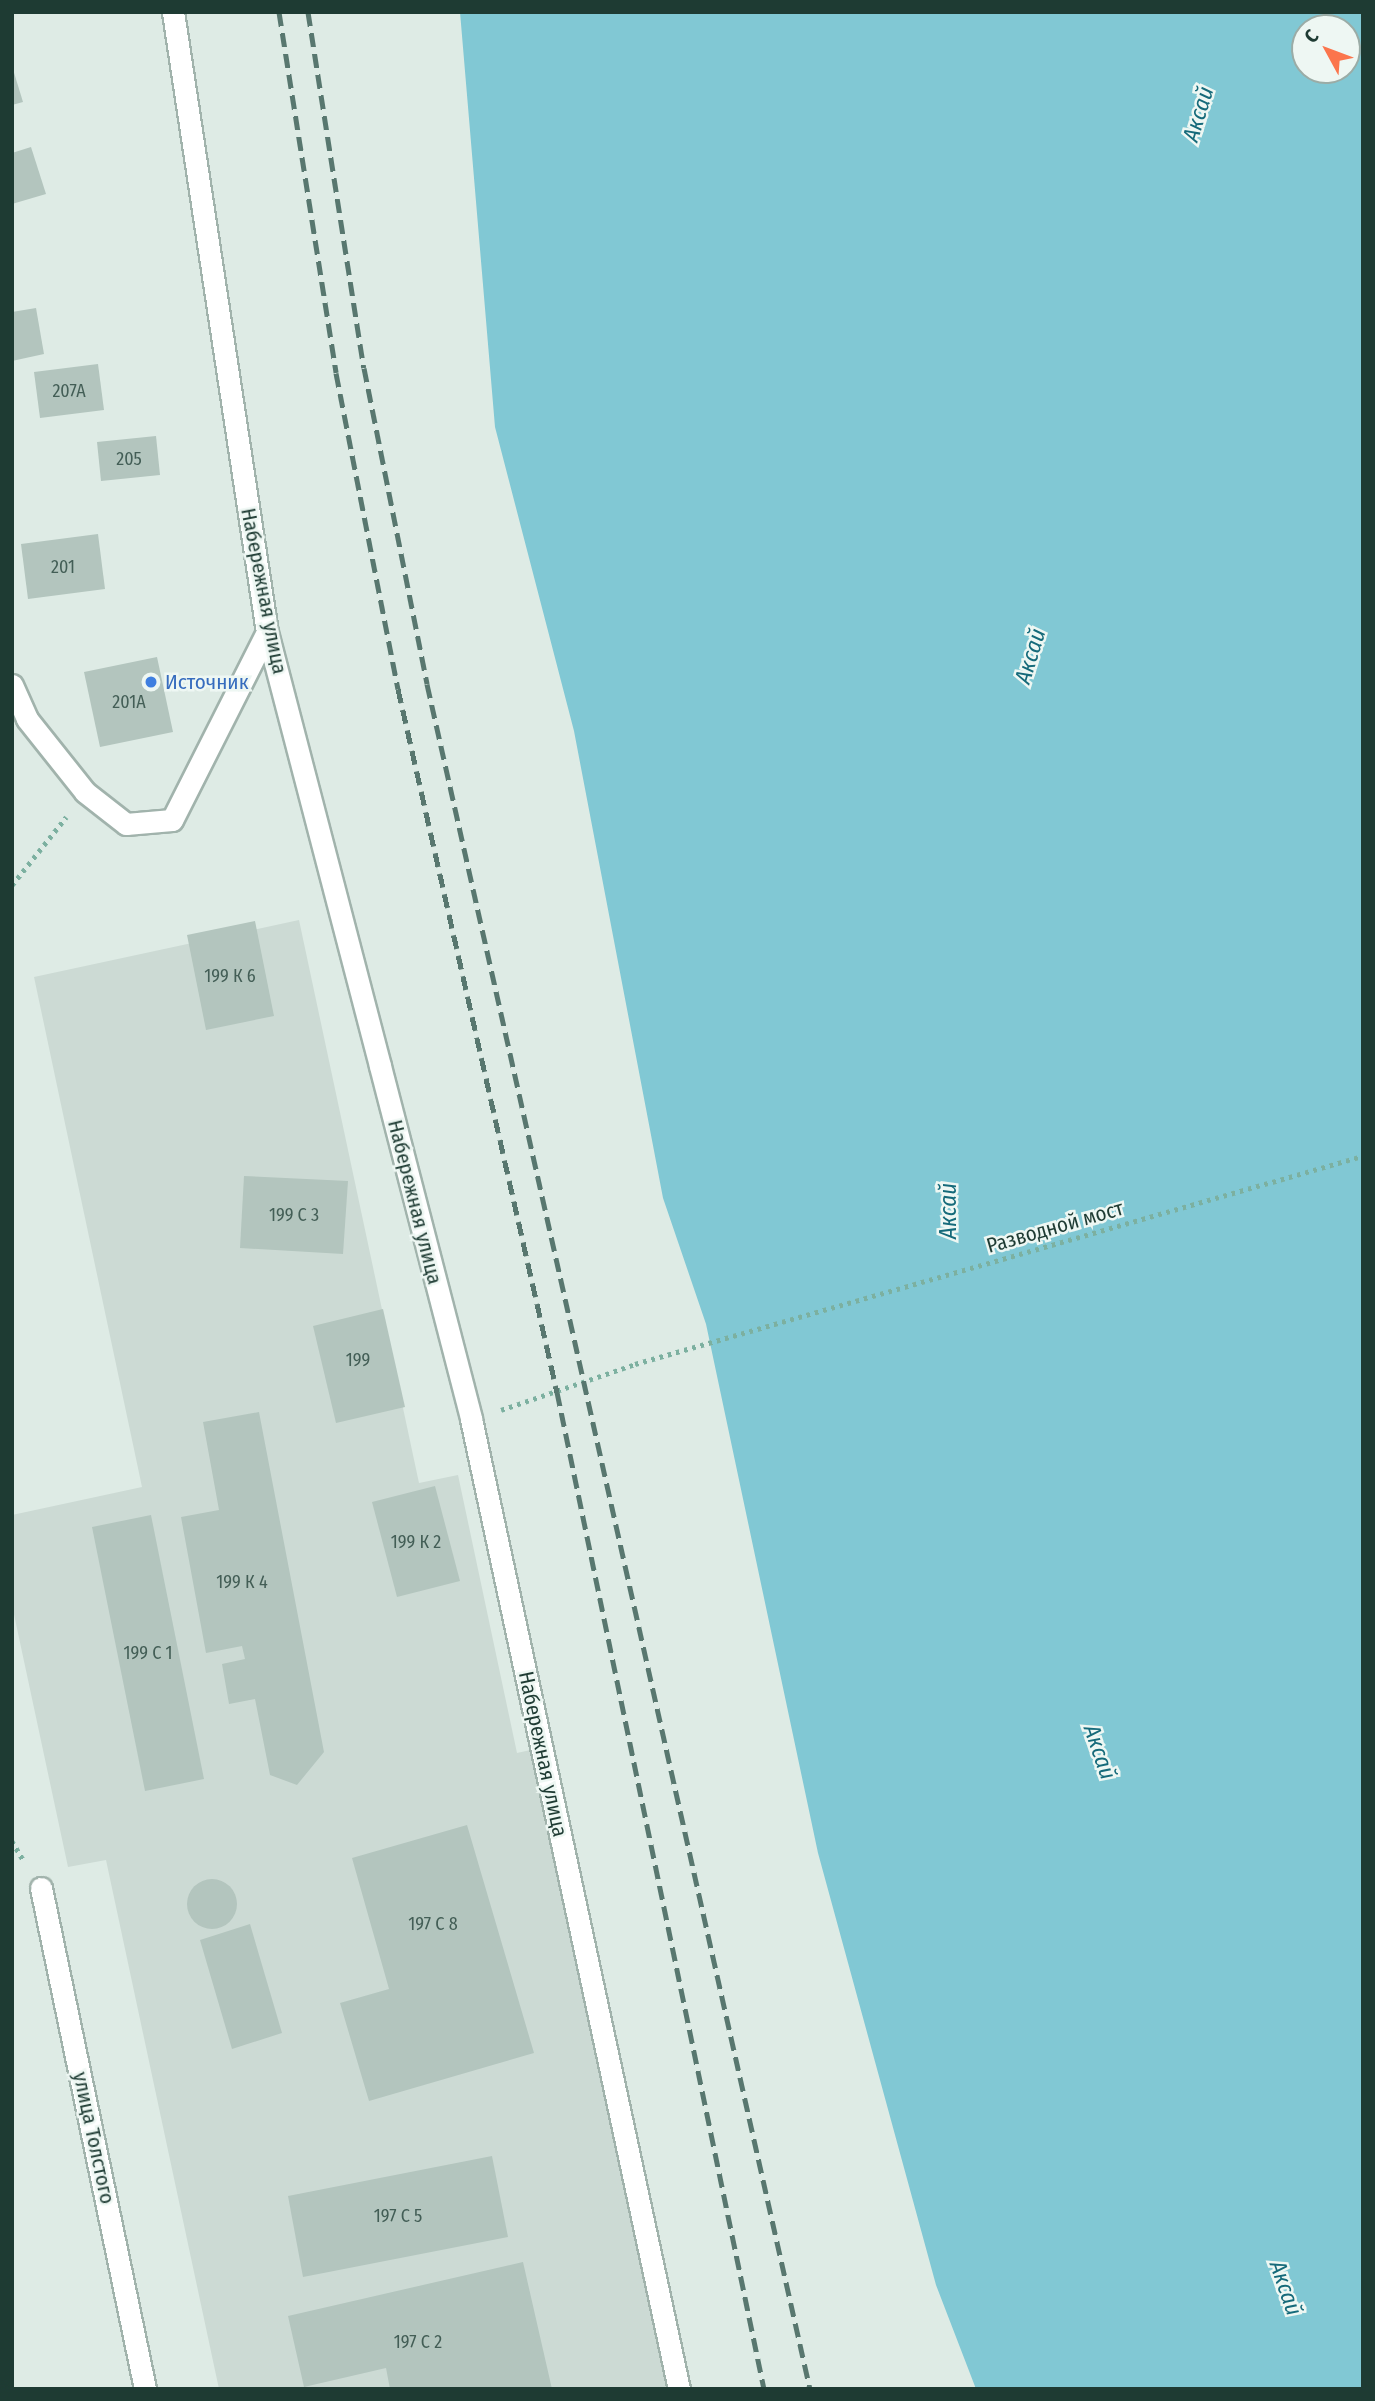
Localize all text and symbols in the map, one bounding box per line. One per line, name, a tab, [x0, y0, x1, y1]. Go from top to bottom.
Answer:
north arrow	[1291, 14, 1361, 84]
text: С	[1299, 25, 1323, 48]
water label: Аксай	[1177, 83, 1219, 145]
house number: 207А	[52, 380, 86, 402]
house number: 205	[116, 448, 142, 470]
street label: Набережная улица	[236, 506, 292, 676]
house number: 201	[51, 556, 75, 578]
water label: Аксай	[1009, 625, 1051, 687]
place label: Источник	[165, 669, 248, 695]
marker: Источник	[143, 674, 159, 690]
house number: 201А	[112, 691, 146, 713]
house number: 199 К 6	[204, 965, 256, 987]
street label: Набережная улица	[382, 1117, 448, 1287]
water label: Аксай	[934, 1183, 962, 1239]
street label: Разводной мост	[984, 1195, 1126, 1259]
house number: 199 С 3	[269, 1204, 319, 1226]
house number: 199	[346, 1349, 370, 1371]
house number: 199 К 2	[391, 1531, 441, 1553]
house number: 199 К 4	[216, 1571, 268, 1593]
house number: 199 С 1	[123, 1642, 173, 1664]
street label: Набережная улица	[513, 1669, 573, 1839]
water label: Аксай	[1078, 1721, 1122, 1783]
house number: 197 С 8	[408, 1913, 458, 1935]
street label: улица Толстого	[68, 2070, 120, 2206]
house number: 197 С 5	[374, 2205, 422, 2227]
water label: Аксай	[1264, 2257, 1308, 2319]
house number: 197 С 2	[394, 2331, 442, 2353]

